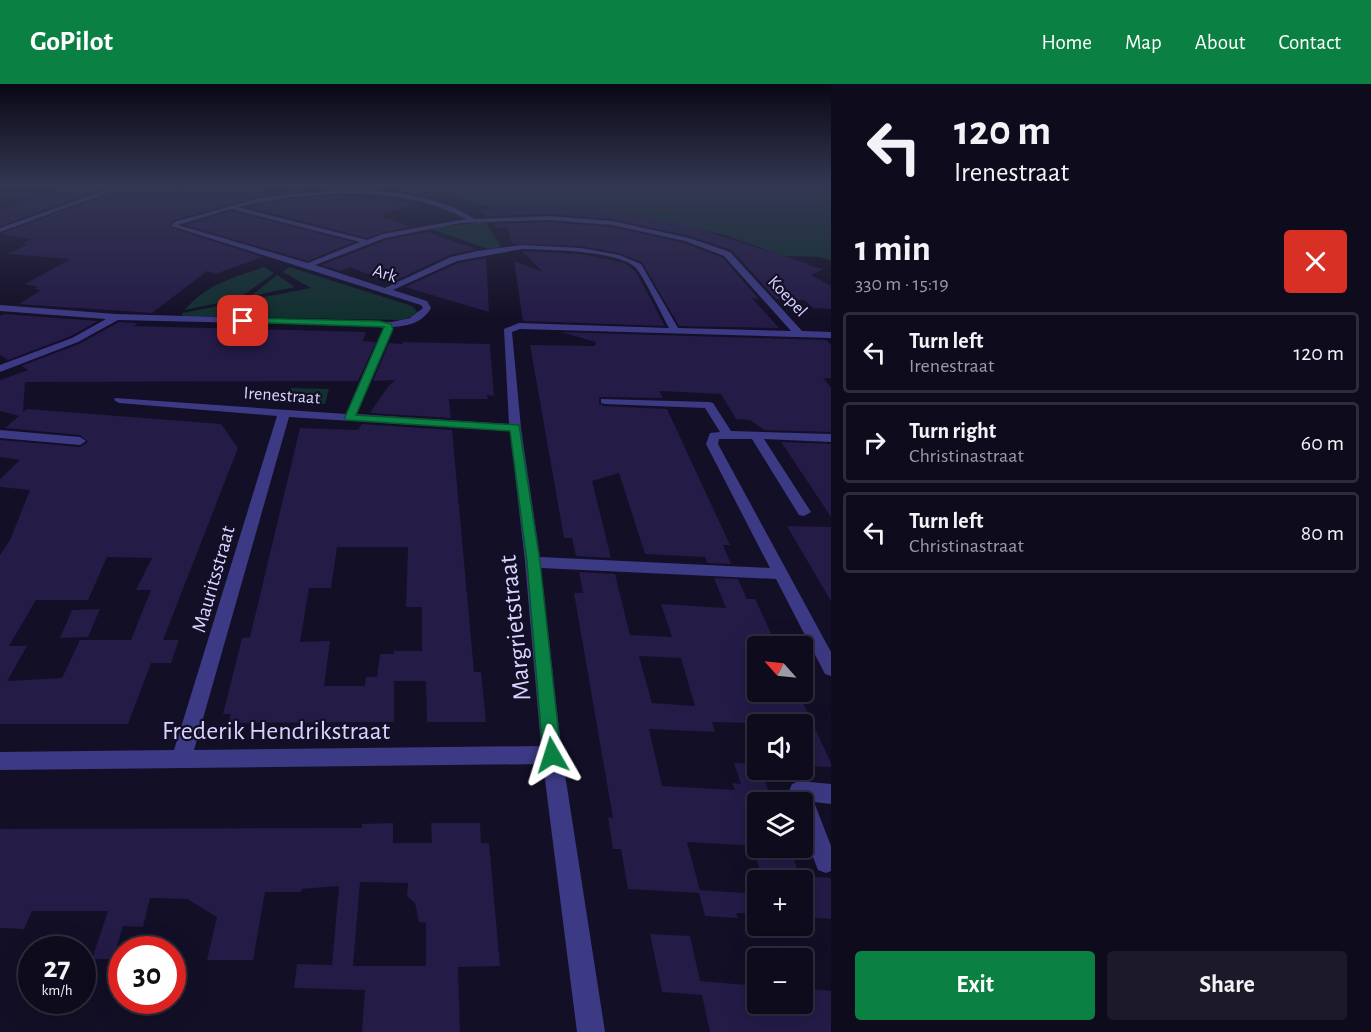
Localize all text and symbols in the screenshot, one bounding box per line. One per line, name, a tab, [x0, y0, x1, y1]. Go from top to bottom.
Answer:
text: GoPilot	[30, 28, 113, 56]
text: Home	[1041, 32, 1092, 53]
text: Map	[1125, 32, 1162, 53]
text: About	[1195, 32, 1245, 53]
text: Contact	[1278, 32, 1341, 53]
icon: left	[855, 108, 933, 186]
text: 120 m	[954, 110, 1051, 152]
text: Irenestraat	[954, 159, 1069, 186]
button: close	[1284, 230, 1347, 293]
text: 1 min	[855, 231, 931, 267]
street label: Ark	[370, 262, 400, 286]
street label: Koepel	[764, 273, 810, 321]
text: 330 m · 15:19	[855, 274, 949, 294]
pin	[217, 295, 268, 346]
icon: arrive	[226, 304, 259, 337]
text: Turn left	[909, 330, 983, 352]
icon: left	[858, 336, 891, 369]
text: 120 m	[1294, 342, 1344, 364]
text: Irenestraat	[909, 356, 994, 376]
street label: Irenestraat	[243, 384, 321, 408]
text: Turn right	[909, 420, 996, 442]
icon: right	[858, 426, 891, 459]
text: 60 m	[1301, 432, 1344, 454]
text: Christinastraat	[909, 446, 1024, 466]
text: Turn left	[909, 510, 983, 532]
icon: left	[858, 516, 891, 549]
text: 80 m	[1301, 522, 1344, 544]
street label: Mauritsstraat	[188, 523, 239, 635]
text: Christinastraat	[909, 536, 1024, 556]
street label: Margrietstraat	[494, 554, 536, 702]
north arrow	[747, 636, 813, 702]
map controls	[747, 636, 813, 1014]
button: sound	[747, 714, 813, 780]
street label: Frederik Hendrikstraat	[162, 718, 390, 744]
position arrow	[520, 723, 584, 787]
button: layers	[747, 792, 813, 858]
button: +	[747, 870, 813, 936]
speed limit sign: 30	[108, 936, 186, 1014]
button: −	[747, 948, 813, 1014]
button: Exit	[855, 951, 1095, 1020]
button: Share	[1107, 951, 1347, 1020]
text: 27	[43, 953, 71, 983]
text: km/h	[42, 983, 72, 998]

